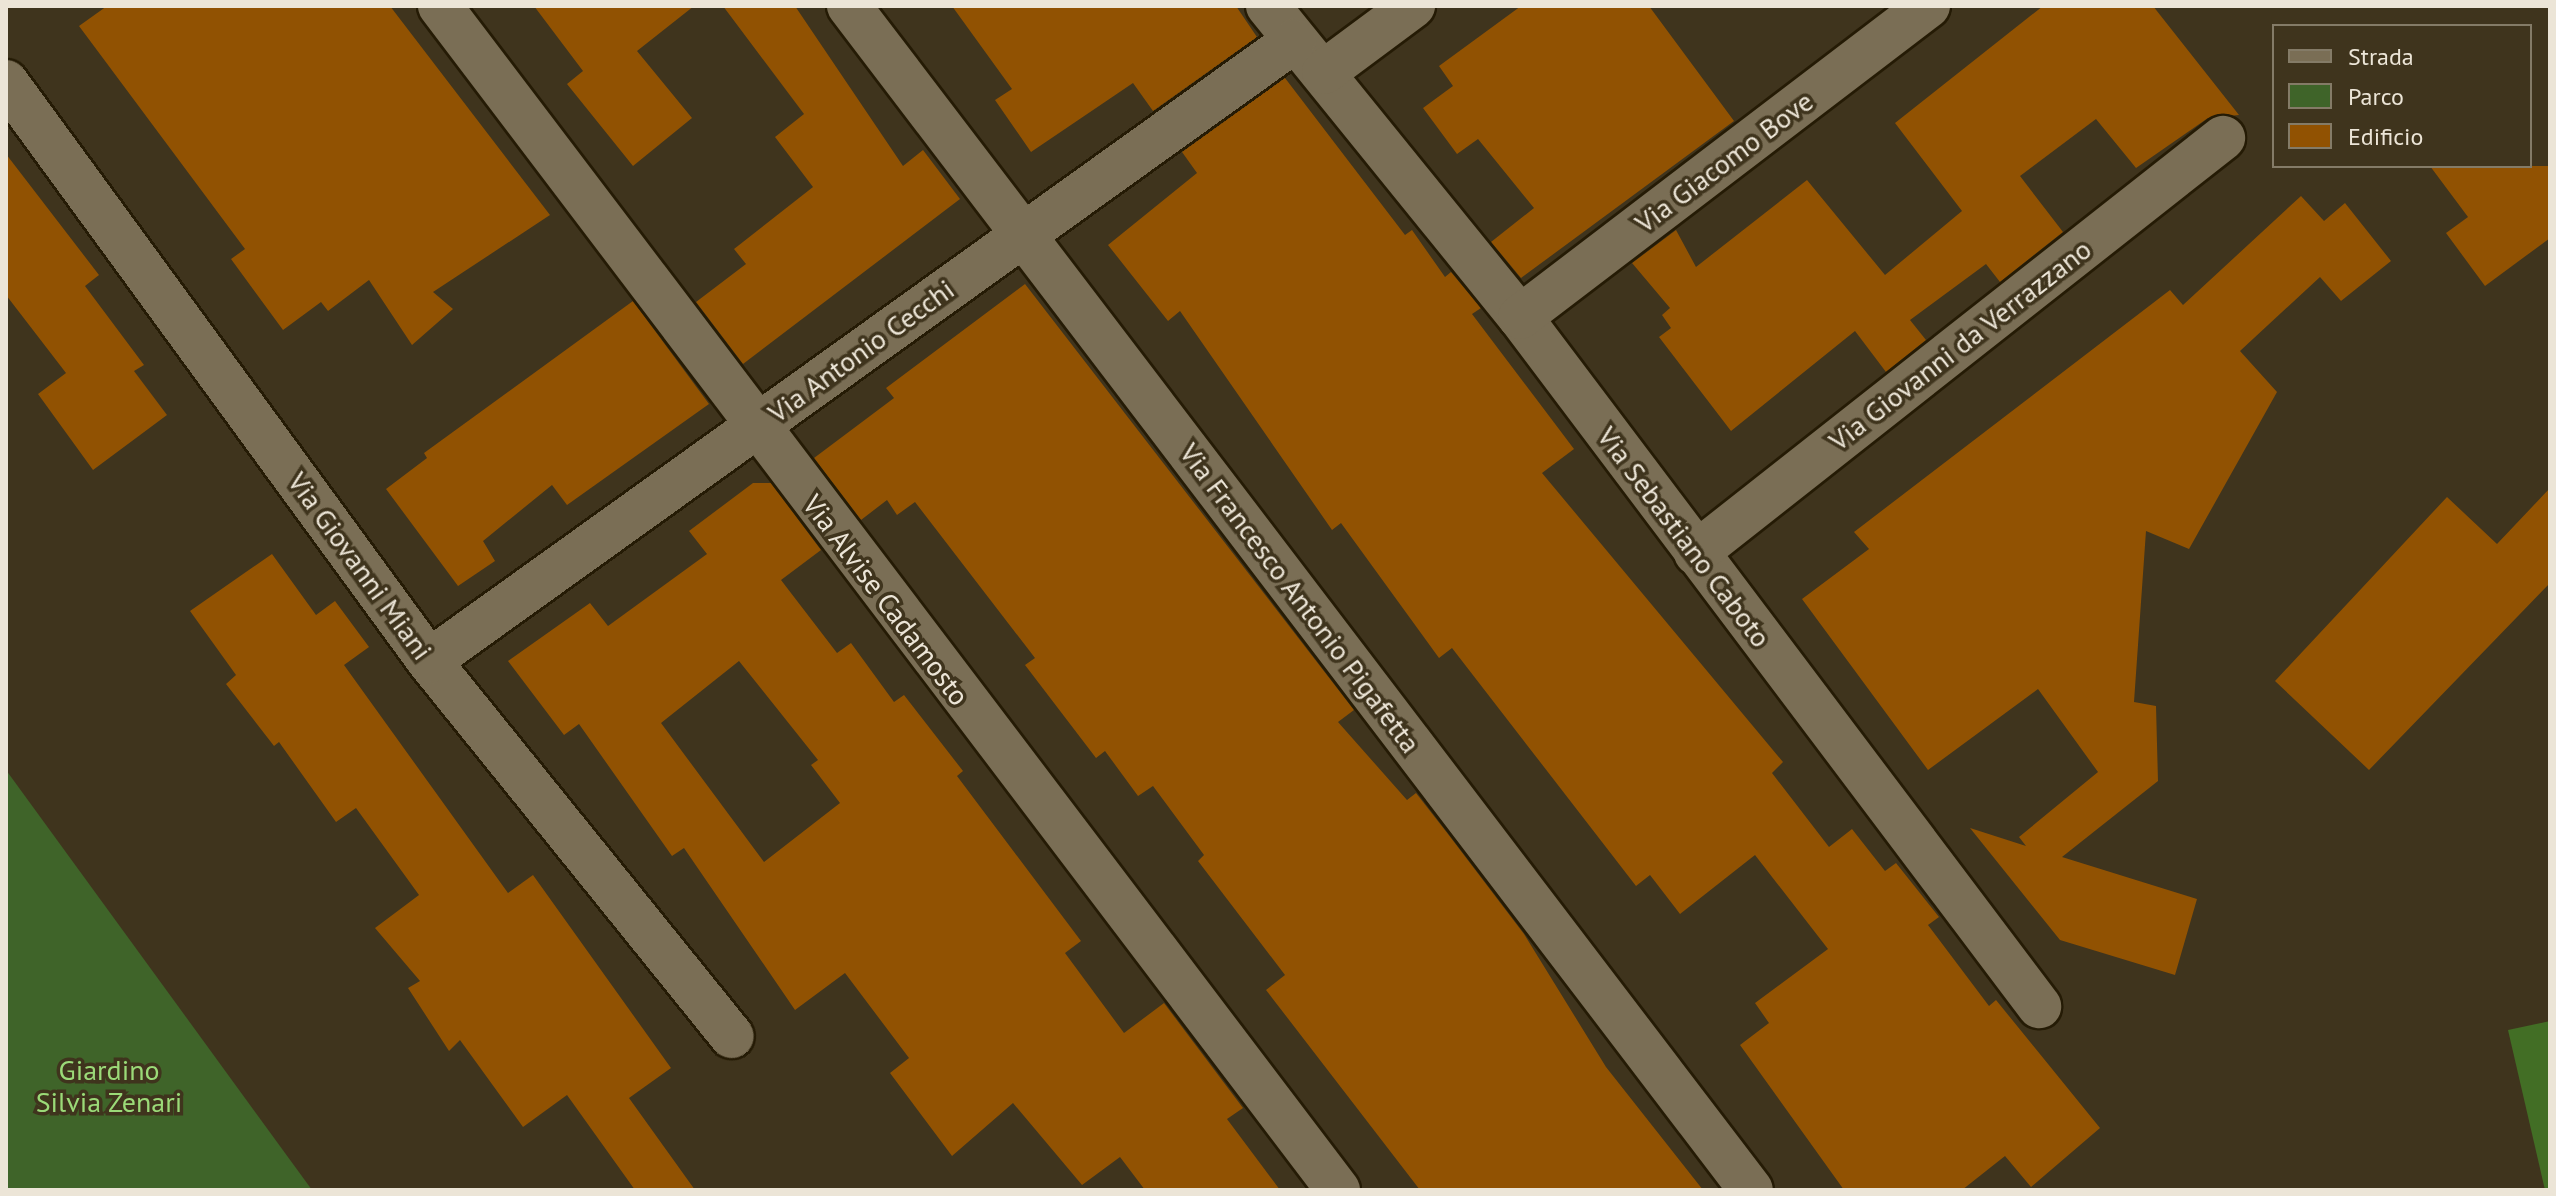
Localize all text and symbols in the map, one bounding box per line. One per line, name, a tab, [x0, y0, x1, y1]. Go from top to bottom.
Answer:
legend	[2272, 24, 2532, 168]
text: Strada	[2348, 41, 2414, 72]
text: Parco	[2348, 81, 2404, 112]
street label: Via Giacomo Bove	[1628, 84, 1820, 240]
text: Edificio	[2348, 121, 2423, 152]
street label: Via Giovanni da Verrazzano	[1822, 232, 2098, 458]
street label: Via Antonio Cecchi	[761, 272, 961, 430]
street label: Via Sebastiano Caboto	[1590, 420, 1778, 654]
street label: Via Francesco Antonio Pigafetta	[1172, 436, 1428, 760]
street label: Via Giovanni Miani	[281, 466, 439, 666]
street label: Via Alvise Cadamosto	[796, 488, 976, 712]
park label: Giardino Silvia Zenari	[35, 1053, 183, 1119]

